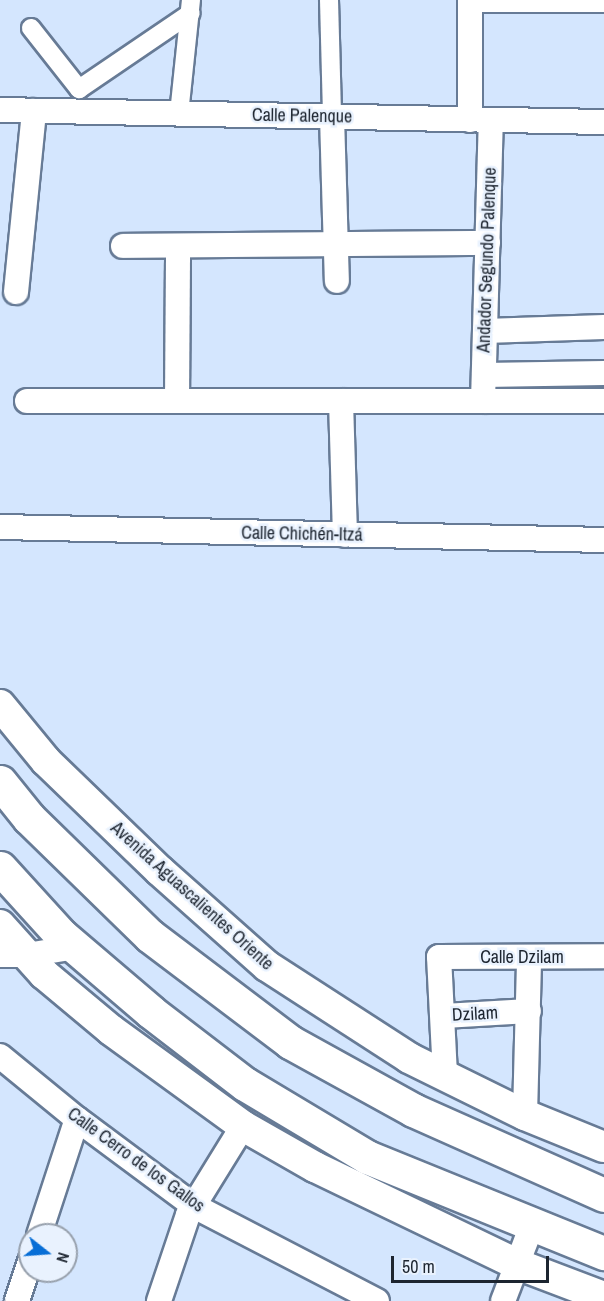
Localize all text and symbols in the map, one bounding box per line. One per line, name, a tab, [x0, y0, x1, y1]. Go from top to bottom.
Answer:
street label: Calle Palenque	[252, 104, 352, 128]
street label: Andador Segundo Palenque	[473, 167, 501, 353]
street label: Calle Chichén-Itzá	[241, 522, 363, 546]
street label: Avenida Aguascalientes Oriente	[106, 817, 278, 975]
street label: Calle Dzilam	[480, 946, 564, 968]
street label: Dzilam	[452, 1002, 498, 1026]
street label: Calle Cerro de los Gallos	[63, 1103, 209, 1217]
north arrow	[18, 1223, 78, 1283]
scale bar	[394, 1244, 552, 1282]
text: N	[51, 1250, 75, 1265]
text: 50 m	[402, 1254, 435, 1279]

